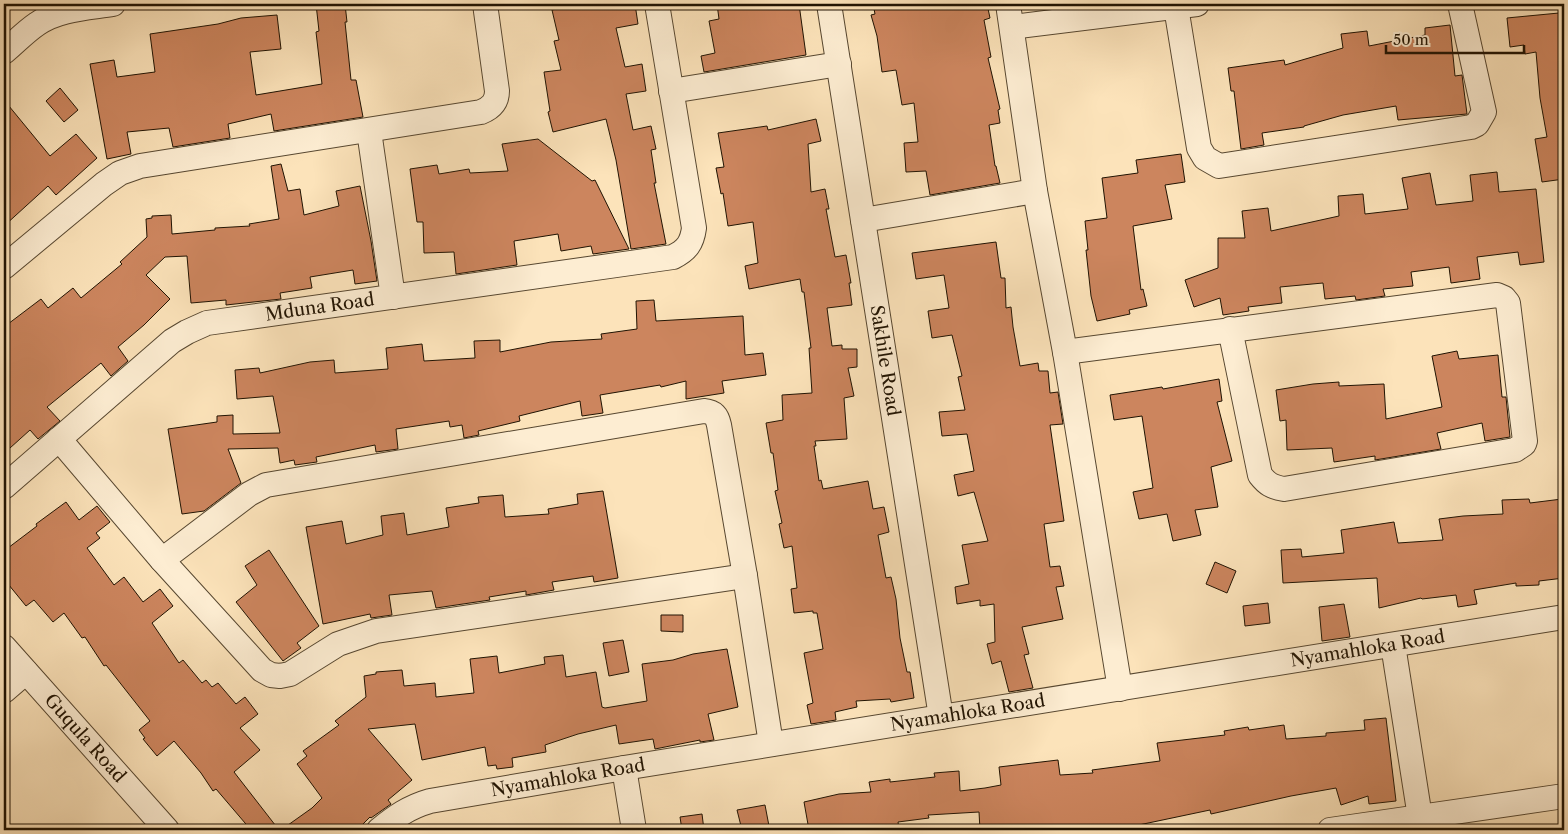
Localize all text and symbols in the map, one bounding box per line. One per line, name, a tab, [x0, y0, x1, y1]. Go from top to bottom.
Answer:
scale bar	[1386, 22, 1523, 54]
text: 50 m	[1393, 30, 1429, 49]
street label: Mduna Road	[264, 288, 376, 326]
street label: Sakhile Road	[865, 304, 905, 418]
street label: Nyamahloka Road	[1289, 625, 1446, 672]
street label: Guqula Road	[40, 689, 130, 787]
street label: Nyamahloka Road	[889, 690, 1047, 736]
street label: Nyamahloka Road	[489, 754, 647, 801]

